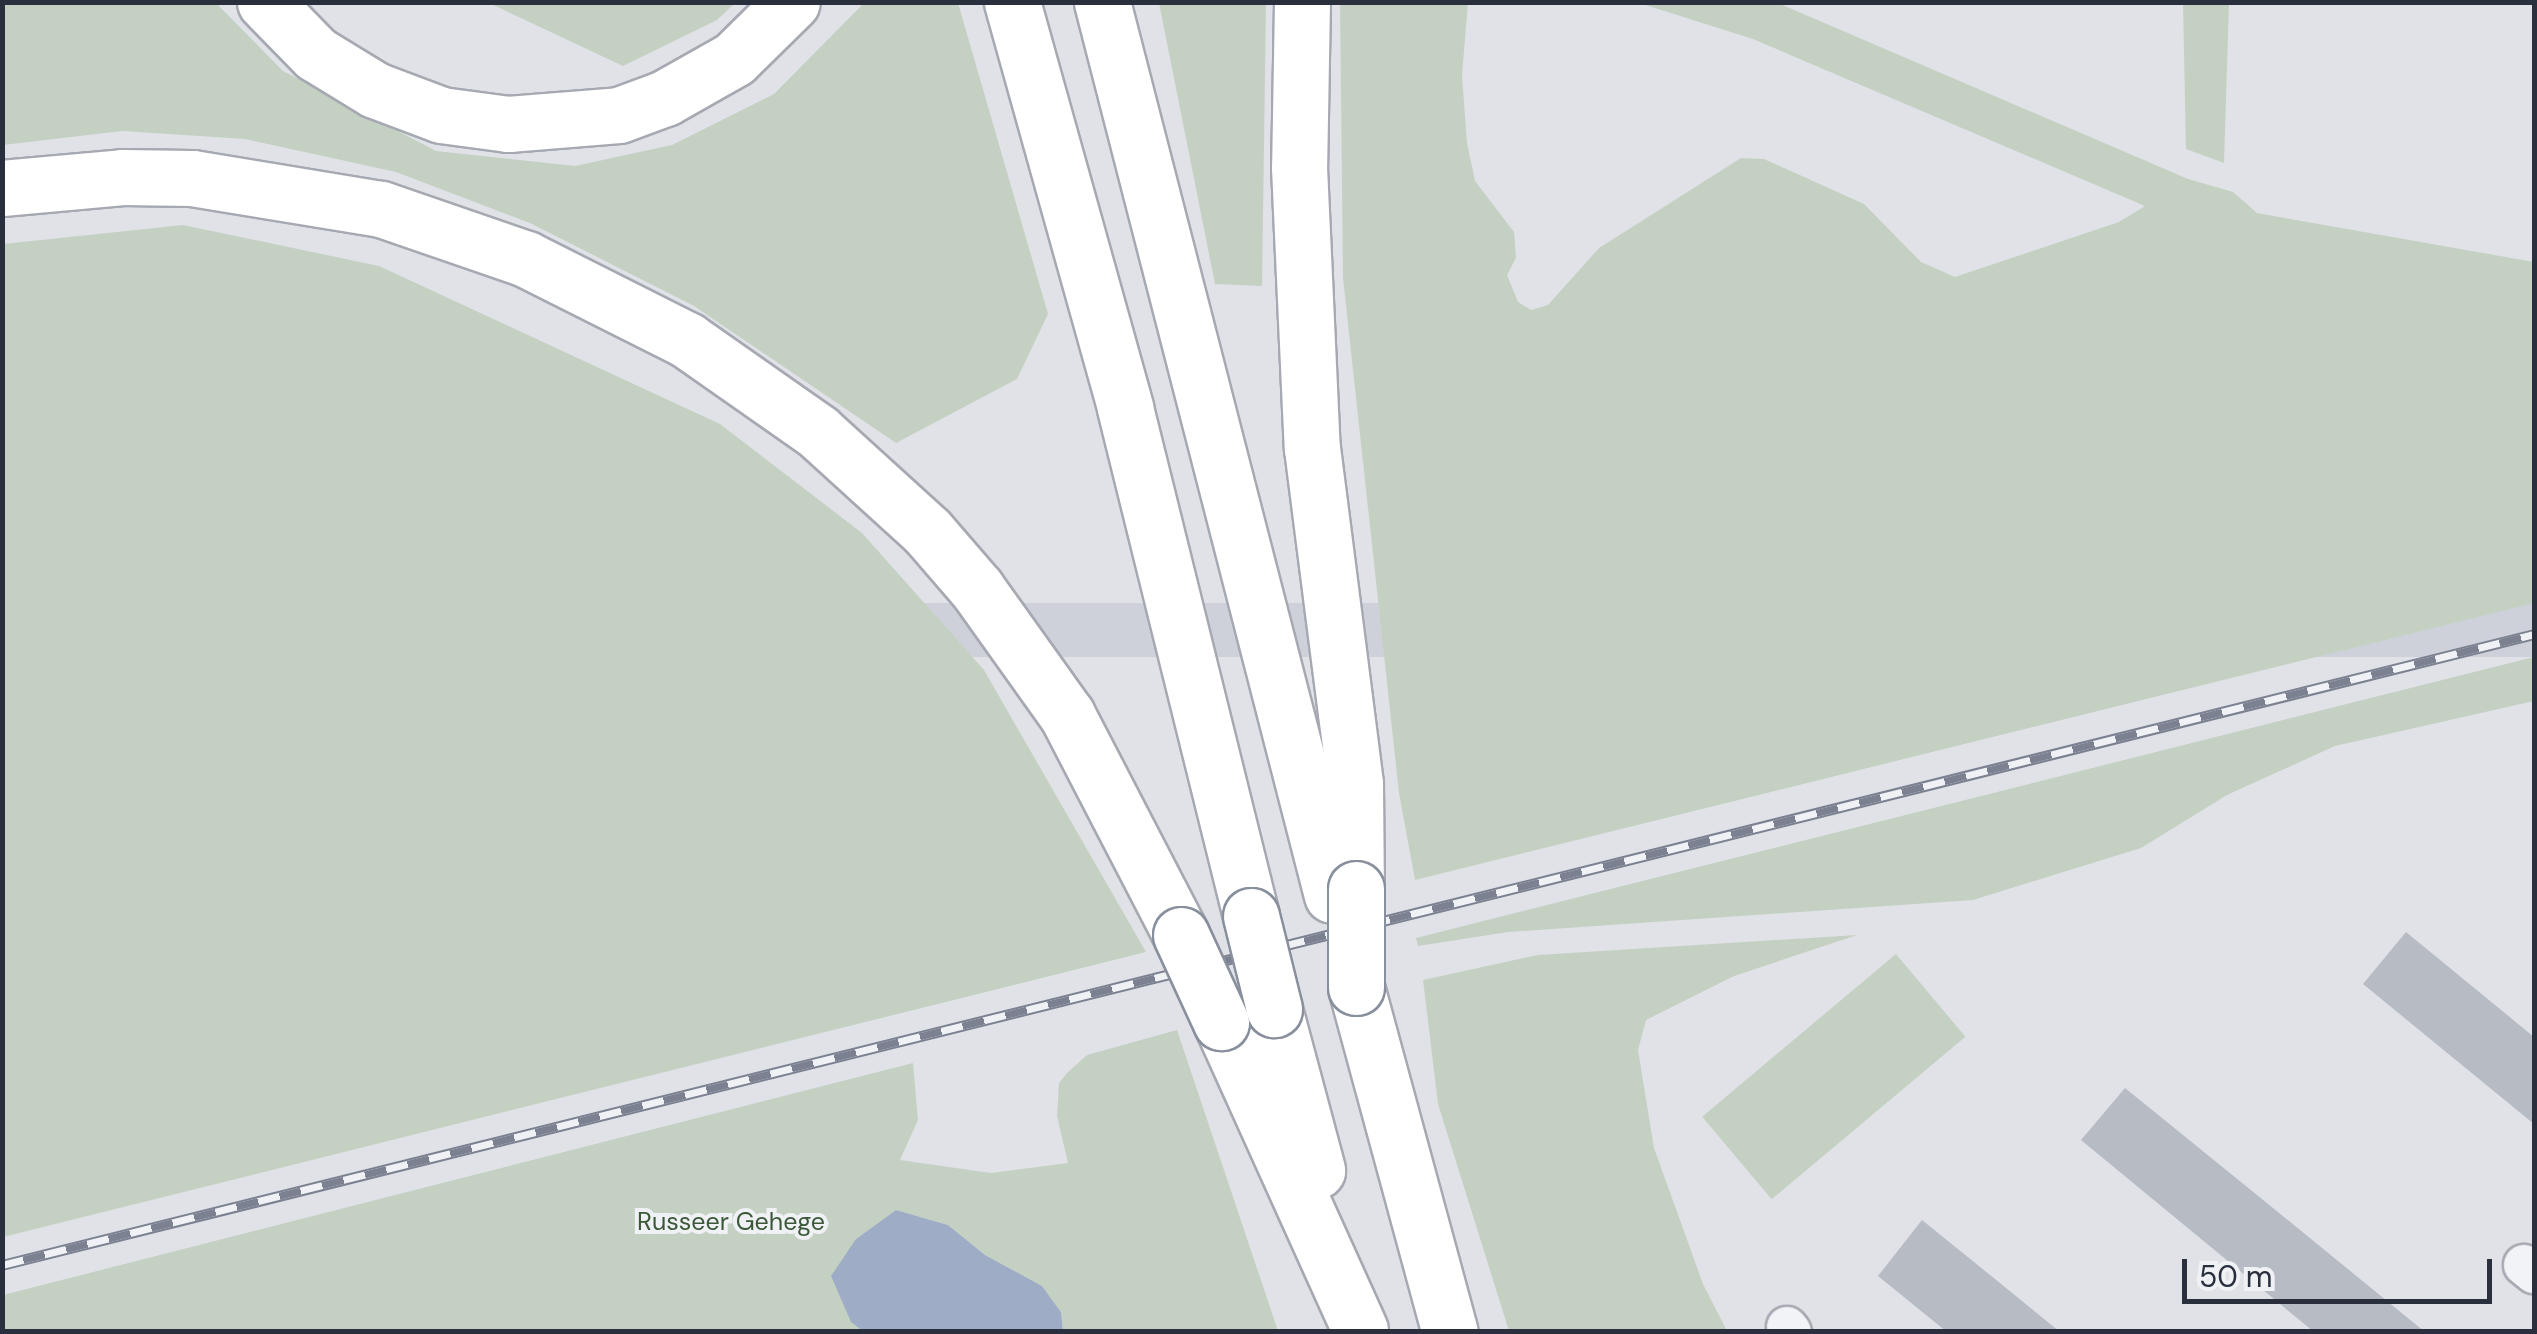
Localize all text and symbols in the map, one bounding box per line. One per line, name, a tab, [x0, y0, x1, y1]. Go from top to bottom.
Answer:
park label: Russeer Gehege	[637, 1207, 825, 1237]
scale bar	[2187, 1239, 2497, 1301]
text: 50 m	[2199, 1257, 2273, 1296]

